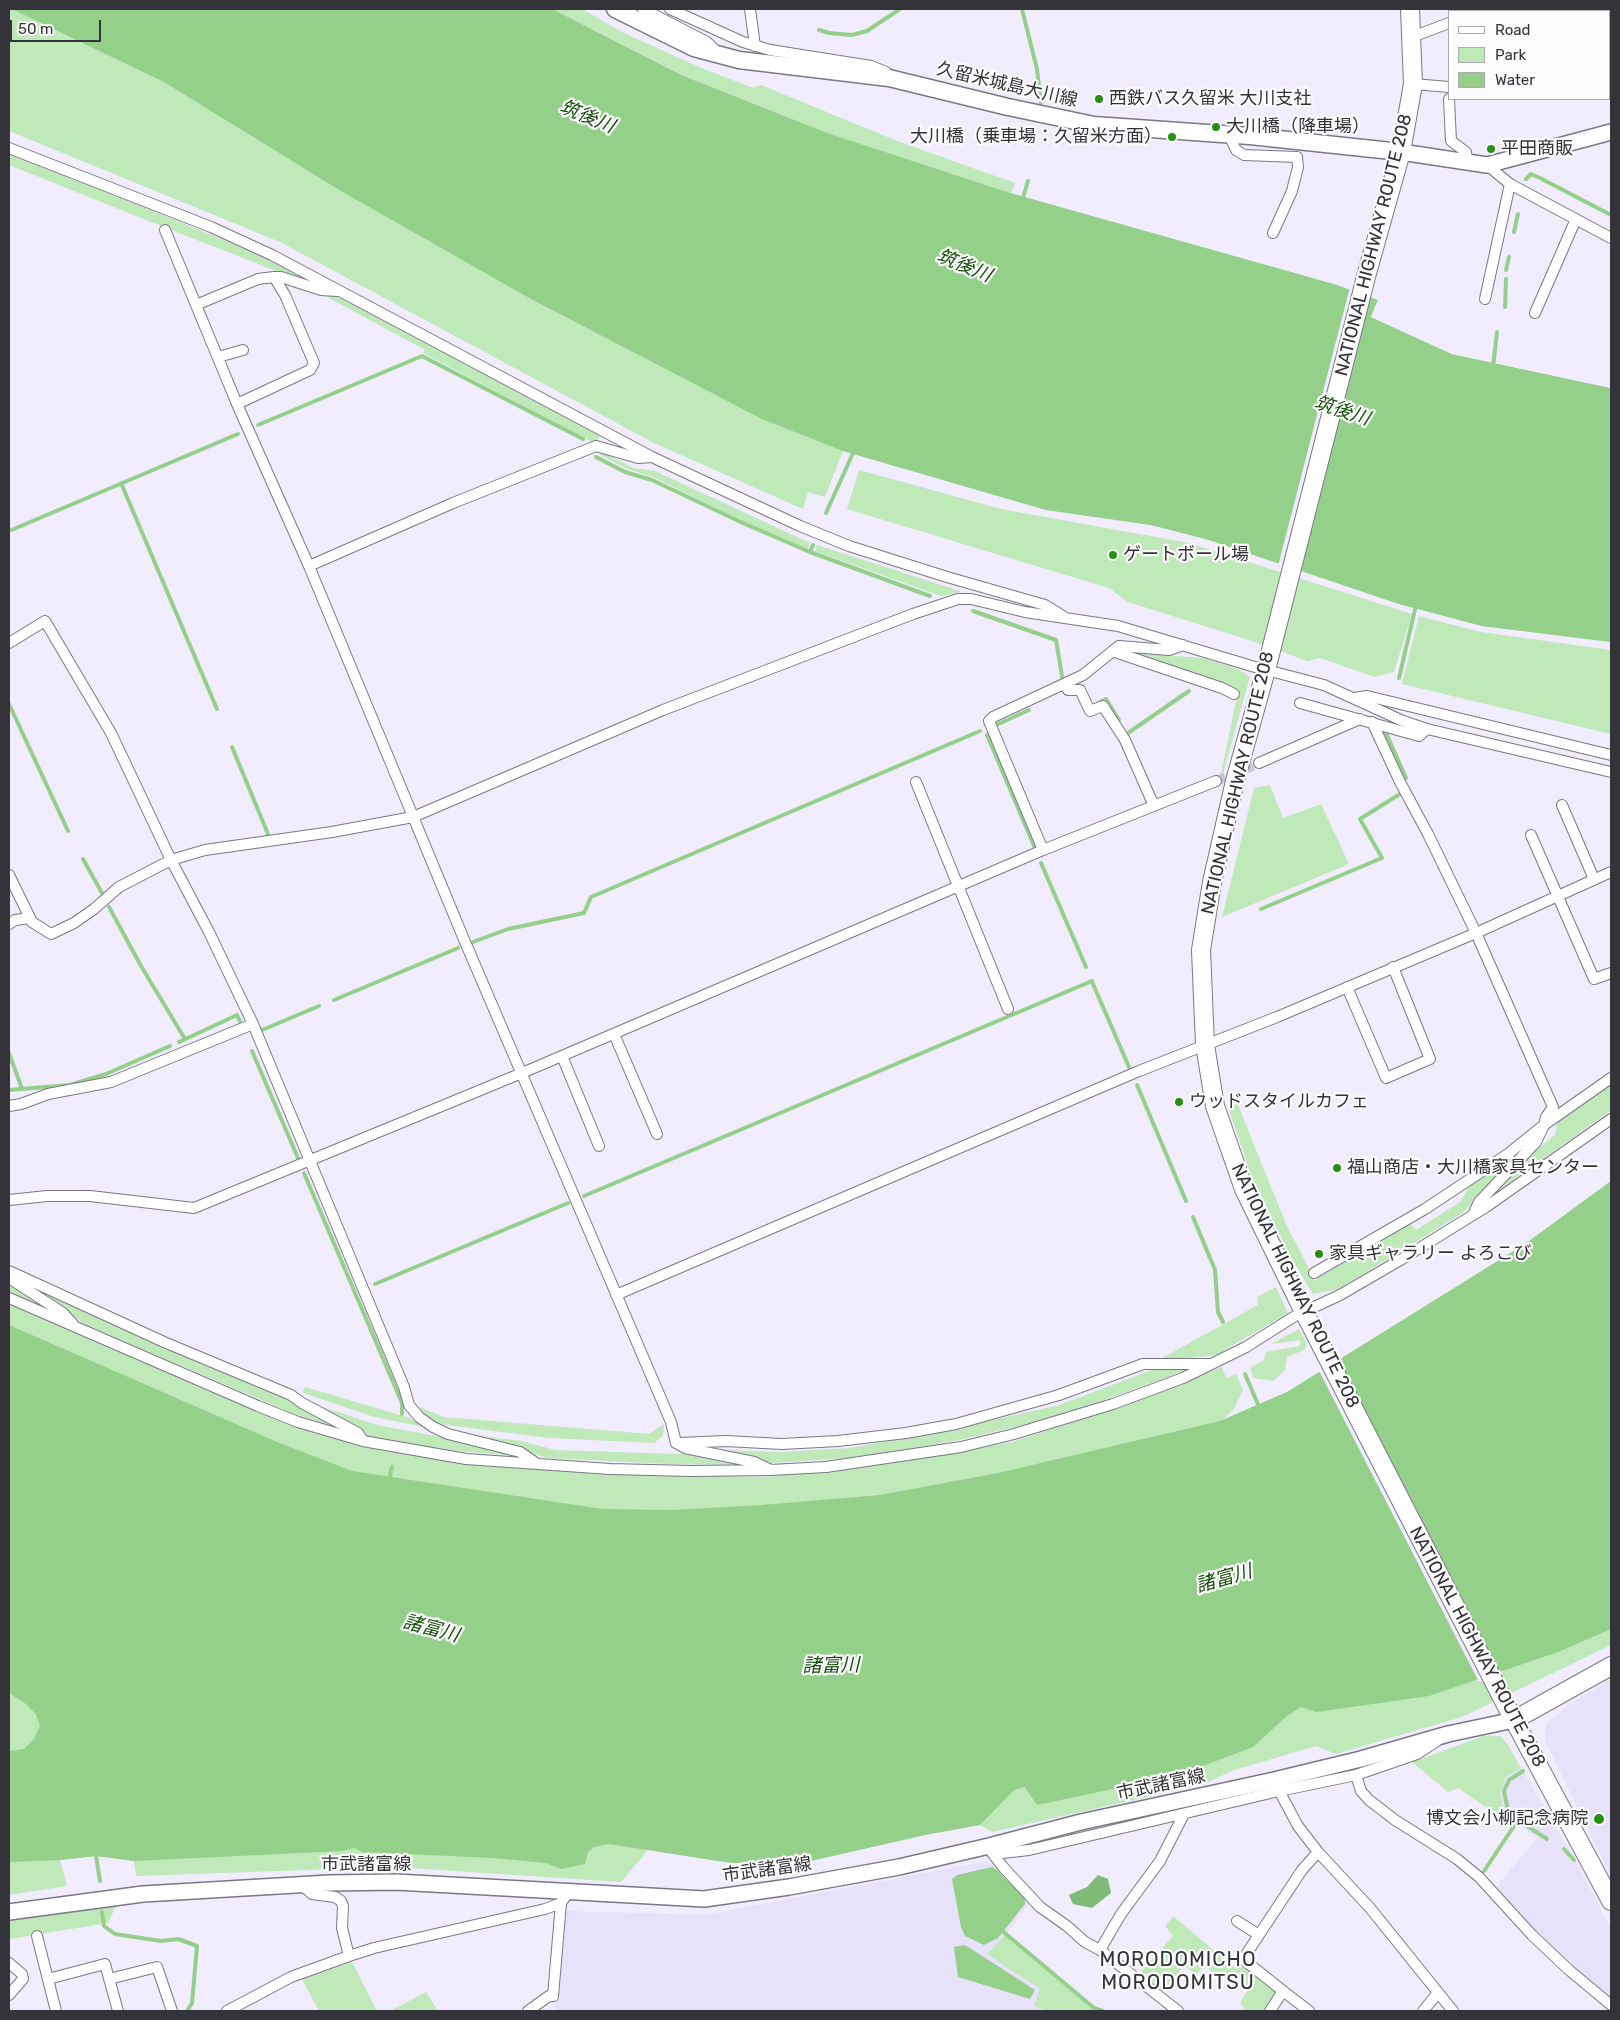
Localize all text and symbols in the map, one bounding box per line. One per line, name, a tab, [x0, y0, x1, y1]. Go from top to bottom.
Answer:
scale bar	[12, 10, 104, 42]
legend	[1448, 10, 1610, 100]
text: 50 m	[18, 20, 53, 38]
text: Road	[1495, 21, 1531, 39]
text: Park	[1495, 46, 1526, 64]
street label: 久留米城島大川線	[934, 58, 1080, 112]
text: Water	[1495, 71, 1535, 89]
place label: 西鉄バス久留米 大川支社	[1109, 88, 1311, 110]
marker: 西鉄バス久留米 大川支社	[1093, 93, 1105, 105]
water label: 筑後川	[556, 96, 618, 138]
street label: NATIONAL HIGHWAY ROUTE 208	[1331, 112, 1417, 378]
place label: 大川橋（降車場）	[1226, 116, 1370, 138]
marker: 大川橋（降車場）	[1210, 121, 1222, 133]
place label: 大川橋（乗車場：久留米方面）	[910, 126, 1162, 148]
marker: 大川橋（乗車場：久留米方面）	[1166, 131, 1178, 143]
place label: 平田商販	[1501, 138, 1573, 160]
marker: 平田商販	[1485, 143, 1497, 155]
water label: 筑後川	[933, 245, 995, 287]
water label: 筑後川	[1311, 391, 1373, 431]
place label: ゲートボール場	[1123, 544, 1249, 566]
marker: ゲートボール場	[1107, 549, 1119, 561]
street label: NATIONAL HIGHWAY ROUTE 208	[1197, 649, 1279, 917]
place label: ウッドスタイルカフェ	[1189, 1091, 1369, 1113]
marker: ウッドスタイルカフェ	[1173, 1096, 1185, 1108]
place label: 福山商店・大川橋家具センター	[1347, 1157, 1599, 1179]
street label: NATIONAL HIGHWAY ROUTE 208	[1226, 1160, 1364, 1412]
marker: 福山商店・大川橋家具センター	[1331, 1162, 1343, 1174]
place label: 家具ギャラリー よろこび	[1329, 1243, 1531, 1265]
marker: 家具ギャラリー よろこび	[1313, 1248, 1325, 1260]
street label: NATIONAL HIGHWAY ROUTE 208	[1404, 1523, 1550, 1771]
water label: 諸富川	[1193, 1560, 1255, 1598]
water label: 諸富川	[401, 1611, 461, 1647]
water label: 諸富川	[802, 1654, 860, 1678]
street label: 市武諸富線	[1115, 1765, 1207, 1805]
place label: 博文会小柳記念病院	[1426, 1808, 1588, 1830]
marker: 博文会小柳記念病院	[1592, 1812, 1606, 1826]
street label: 市武諸富線	[721, 1853, 813, 1887]
street label: 市武諸富線	[321, 1854, 411, 1876]
district label: MORODOMICHO MORODOMITSU	[1098, 1948, 1258, 1995]

